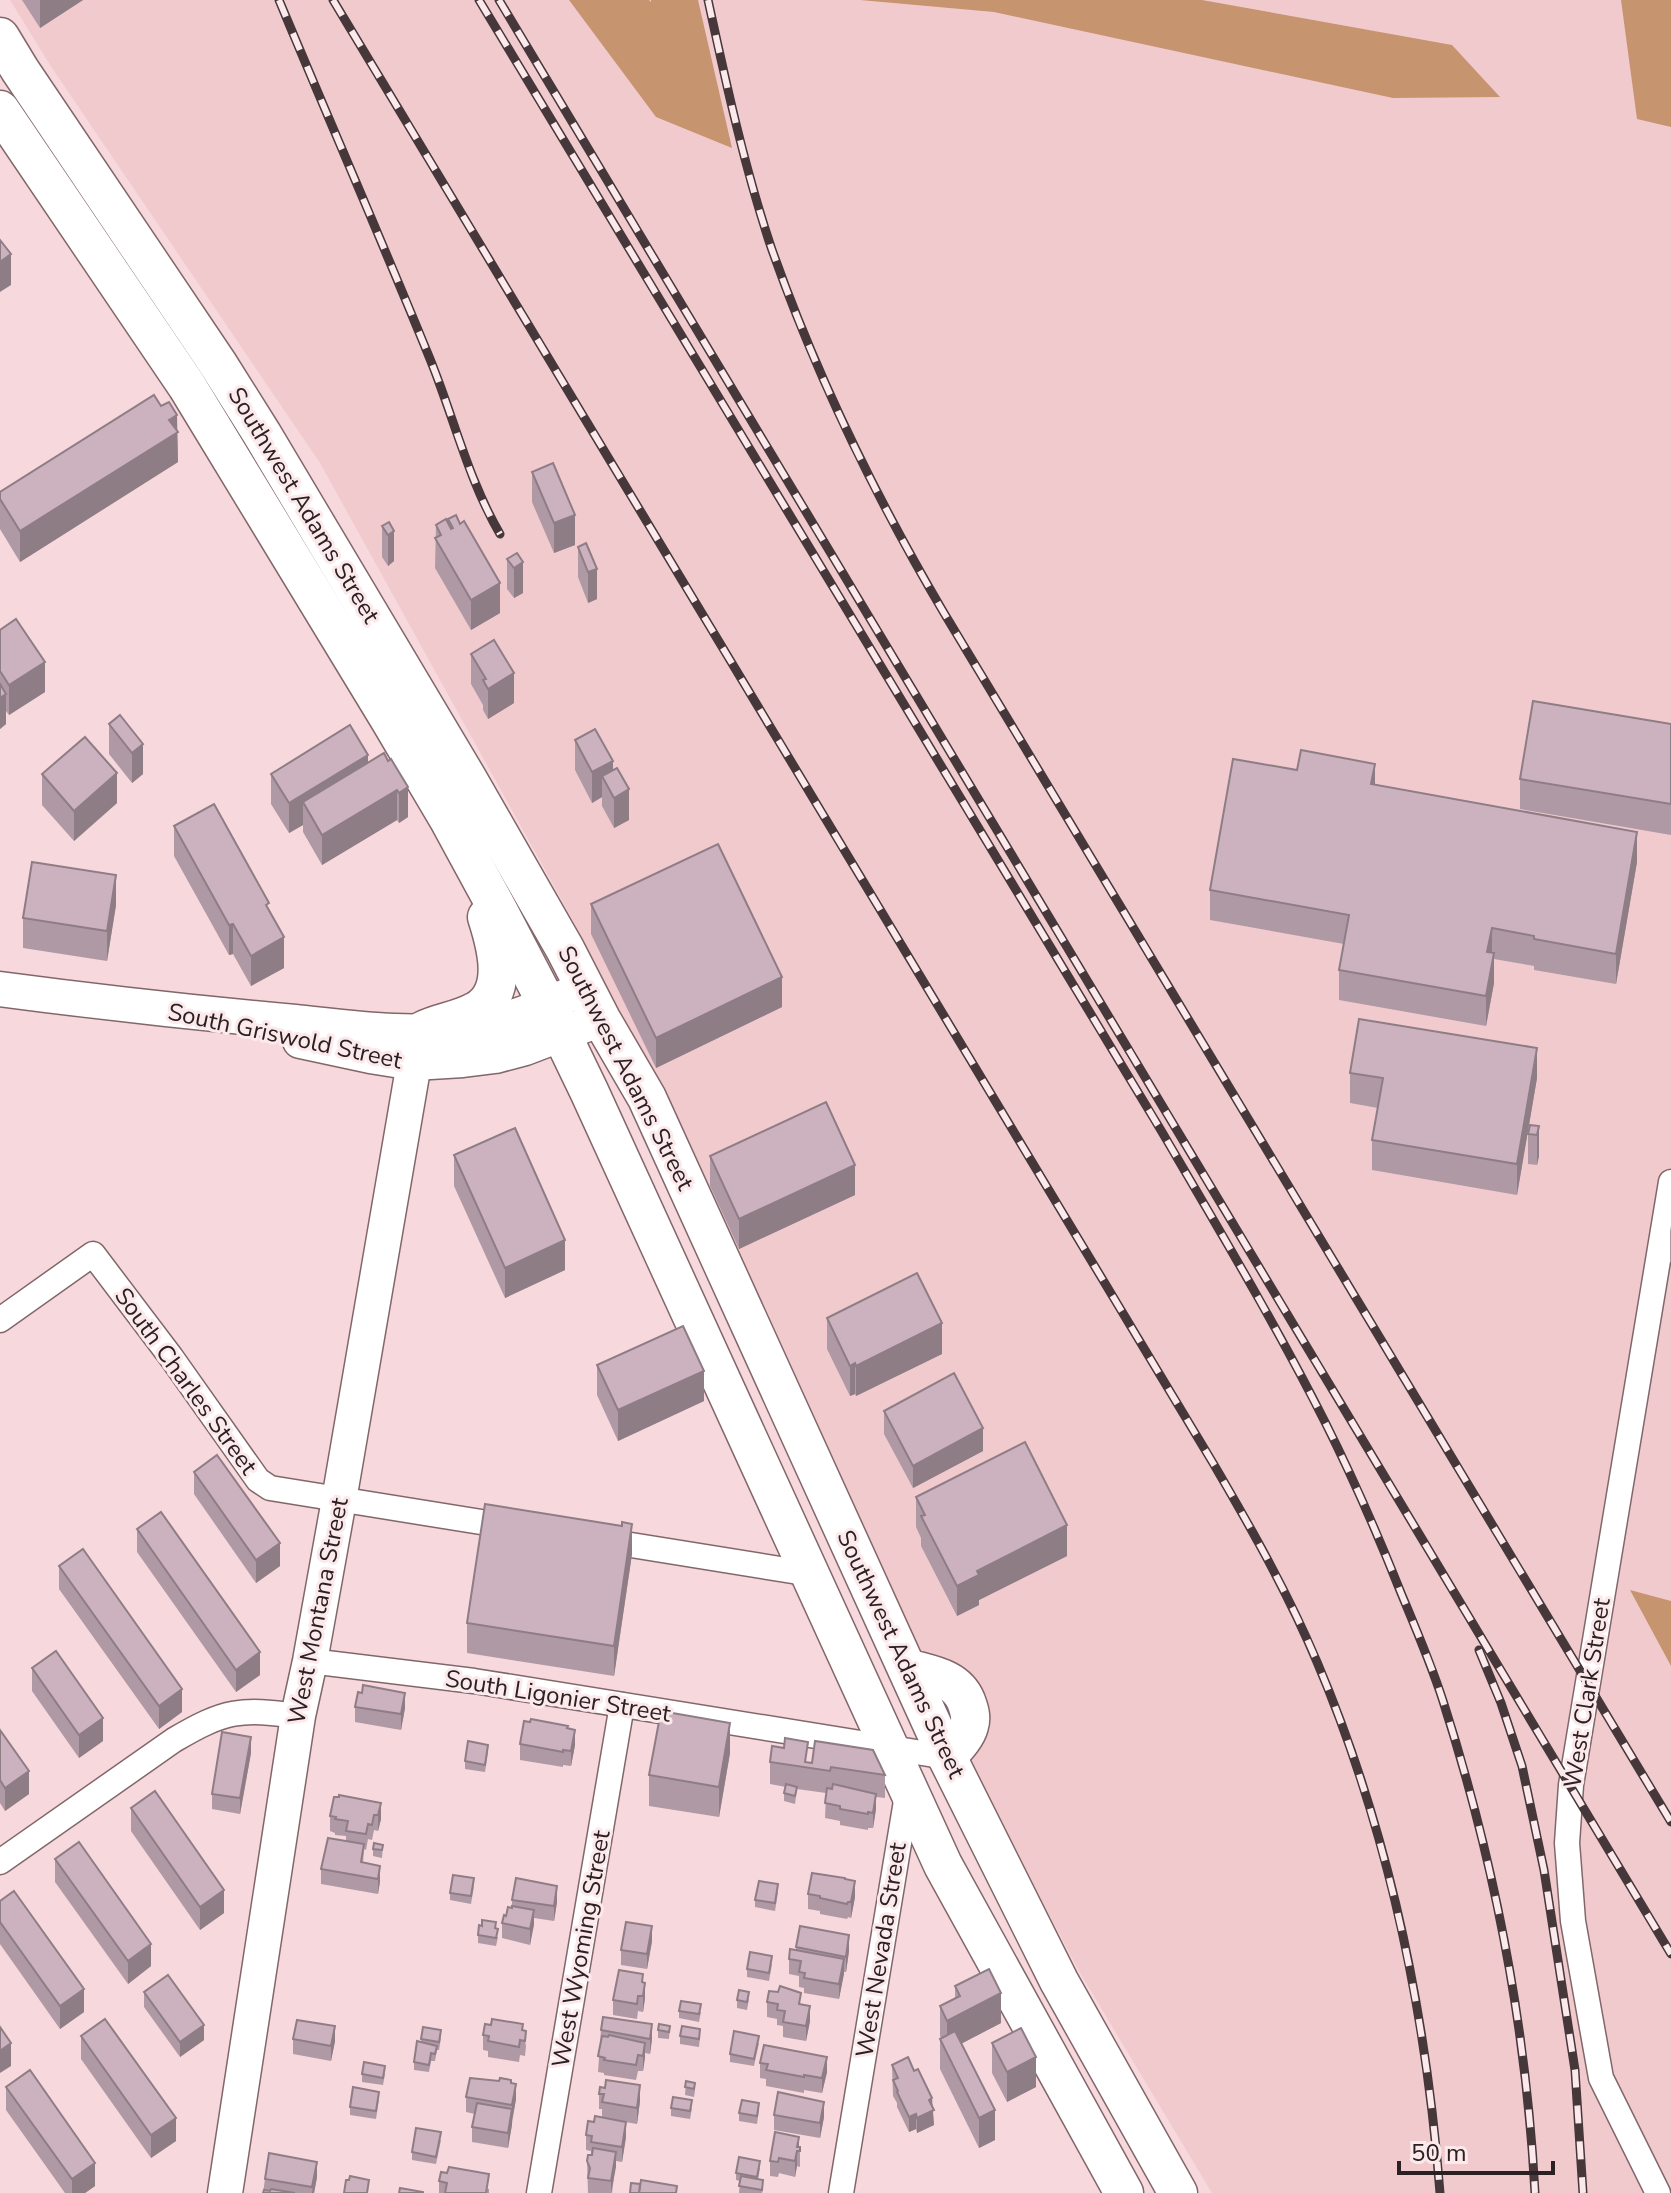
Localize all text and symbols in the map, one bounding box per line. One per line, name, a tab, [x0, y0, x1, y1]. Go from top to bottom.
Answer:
street label: Southwest Adams Street	[221, 381, 388, 630]
street label: Southwest Adams Street	[550, 940, 702, 1196]
street label: South Griswold Street	[165, 996, 406, 1077]
street label: South Charles Street	[107, 1281, 265, 1481]
street label: West Montana Street	[280, 1494, 356, 1727]
street label: Southwest Adams Street	[829, 1525, 973, 1784]
street label: West Clark Street	[1556, 1595, 1618, 1790]
street label: South Ligonier Street	[443, 1662, 674, 1730]
street label: West Wyoming Street	[544, 1827, 618, 2070]
street label: West Nevada Street	[848, 1840, 914, 2060]
scale bar	[1399, 2125, 1553, 2175]
text: 50 m	[1411, 2137, 1467, 2169]

